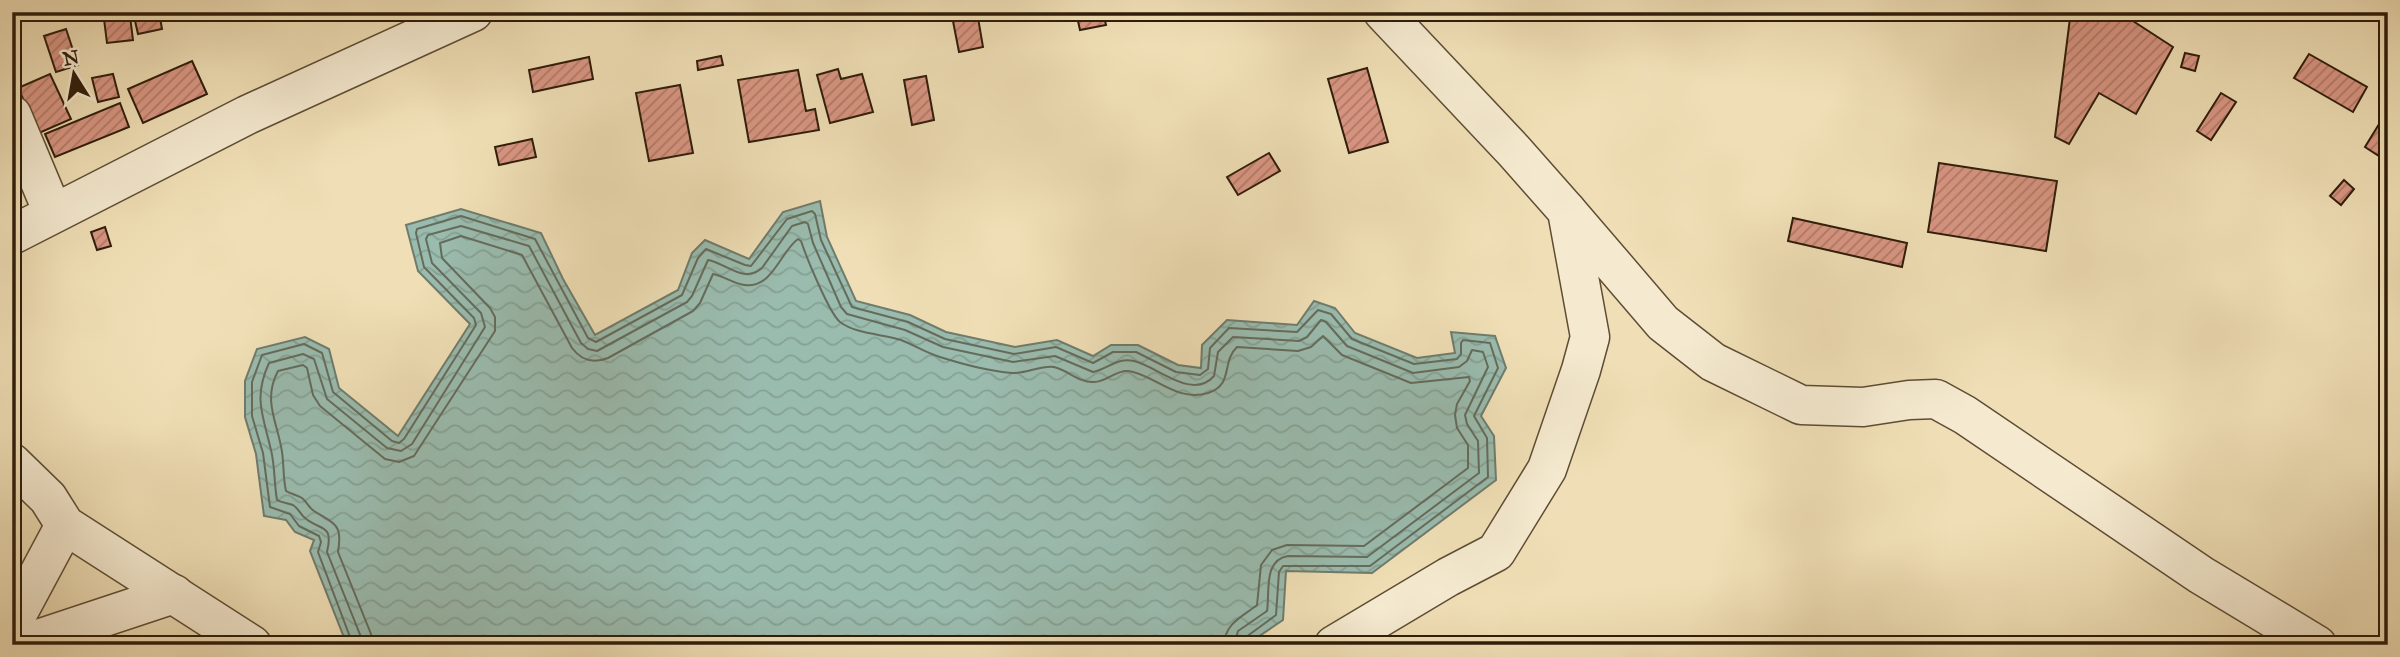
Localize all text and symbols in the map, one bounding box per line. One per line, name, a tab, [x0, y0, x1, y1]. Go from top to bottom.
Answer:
north arrow	[38, 38, 108, 108]
text: N	[61, 45, 81, 71]

